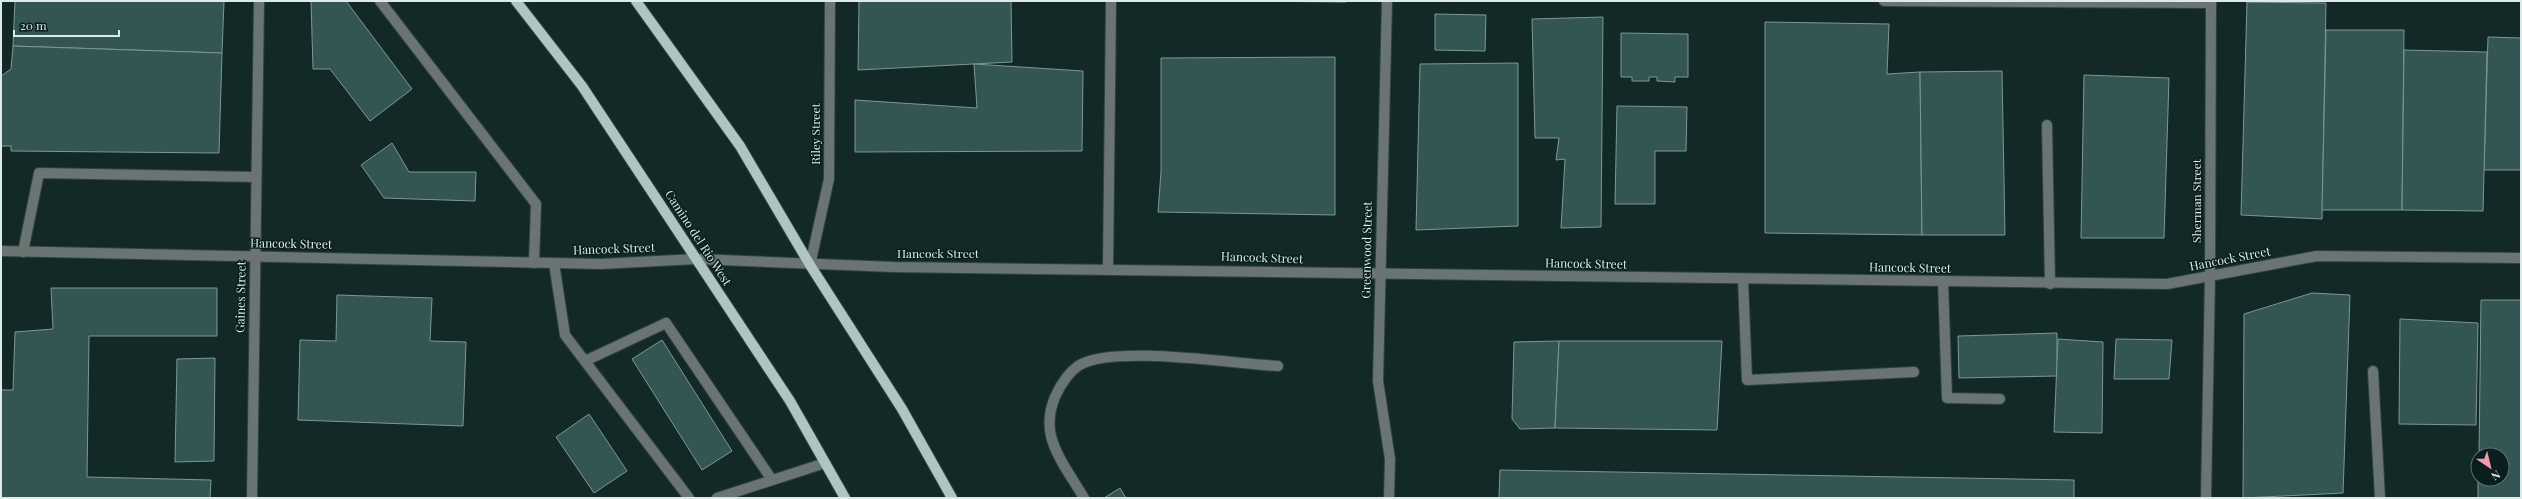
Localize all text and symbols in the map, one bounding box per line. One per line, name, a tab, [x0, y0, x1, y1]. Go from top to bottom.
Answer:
scale bar	[14, 12, 119, 38]
text: 20 m	[20, 17, 47, 33]
street label: Riley Street	[807, 103, 823, 165]
street label: Sherman Street	[2188, 158, 2204, 243]
street label: Camino del Rio West	[662, 187, 736, 289]
street label: Greenwood Street	[1357, 200, 1375, 299]
street label: Hancock Street	[250, 234, 333, 252]
street label: Hancock Street	[573, 239, 656, 257]
street label: Hancock Street	[2188, 242, 2272, 274]
street label: Hancock Street	[897, 245, 980, 261]
street label: Hancock Street	[1221, 248, 1304, 266]
street label: Hancock Street	[1545, 254, 1628, 272]
street label: Hancock Street	[1869, 258, 1952, 276]
street label: Gaines Street	[231, 260, 249, 333]
north arrow	[2470, 447, 2510, 487]
text: N	[2488, 467, 2504, 484]

